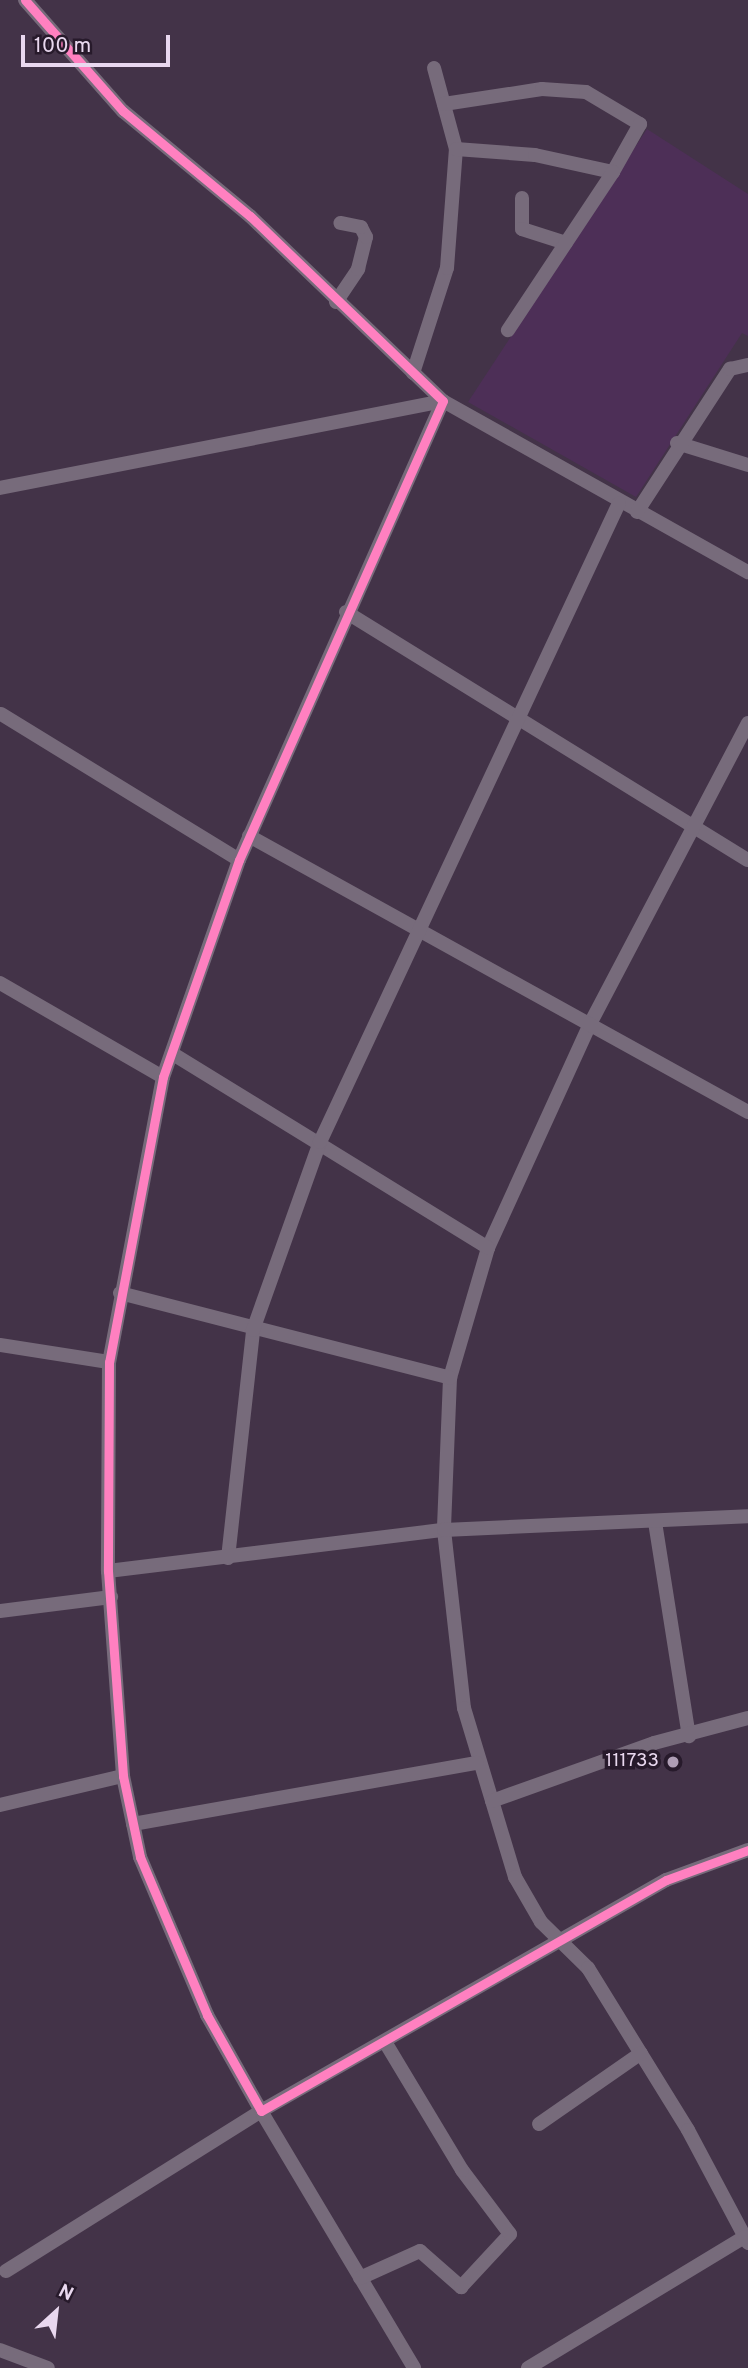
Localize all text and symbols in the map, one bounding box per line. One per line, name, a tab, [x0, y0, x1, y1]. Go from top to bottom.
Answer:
scale bar	[24, 21, 173, 65]
text: 100 m	[34, 33, 91, 60]
place label: 111733	[605, 1751, 659, 1773]
marker: 111733	[665, 1754, 681, 1770]
north arrow	[21, 2277, 91, 2347]
text: N	[54, 2279, 77, 2307]

